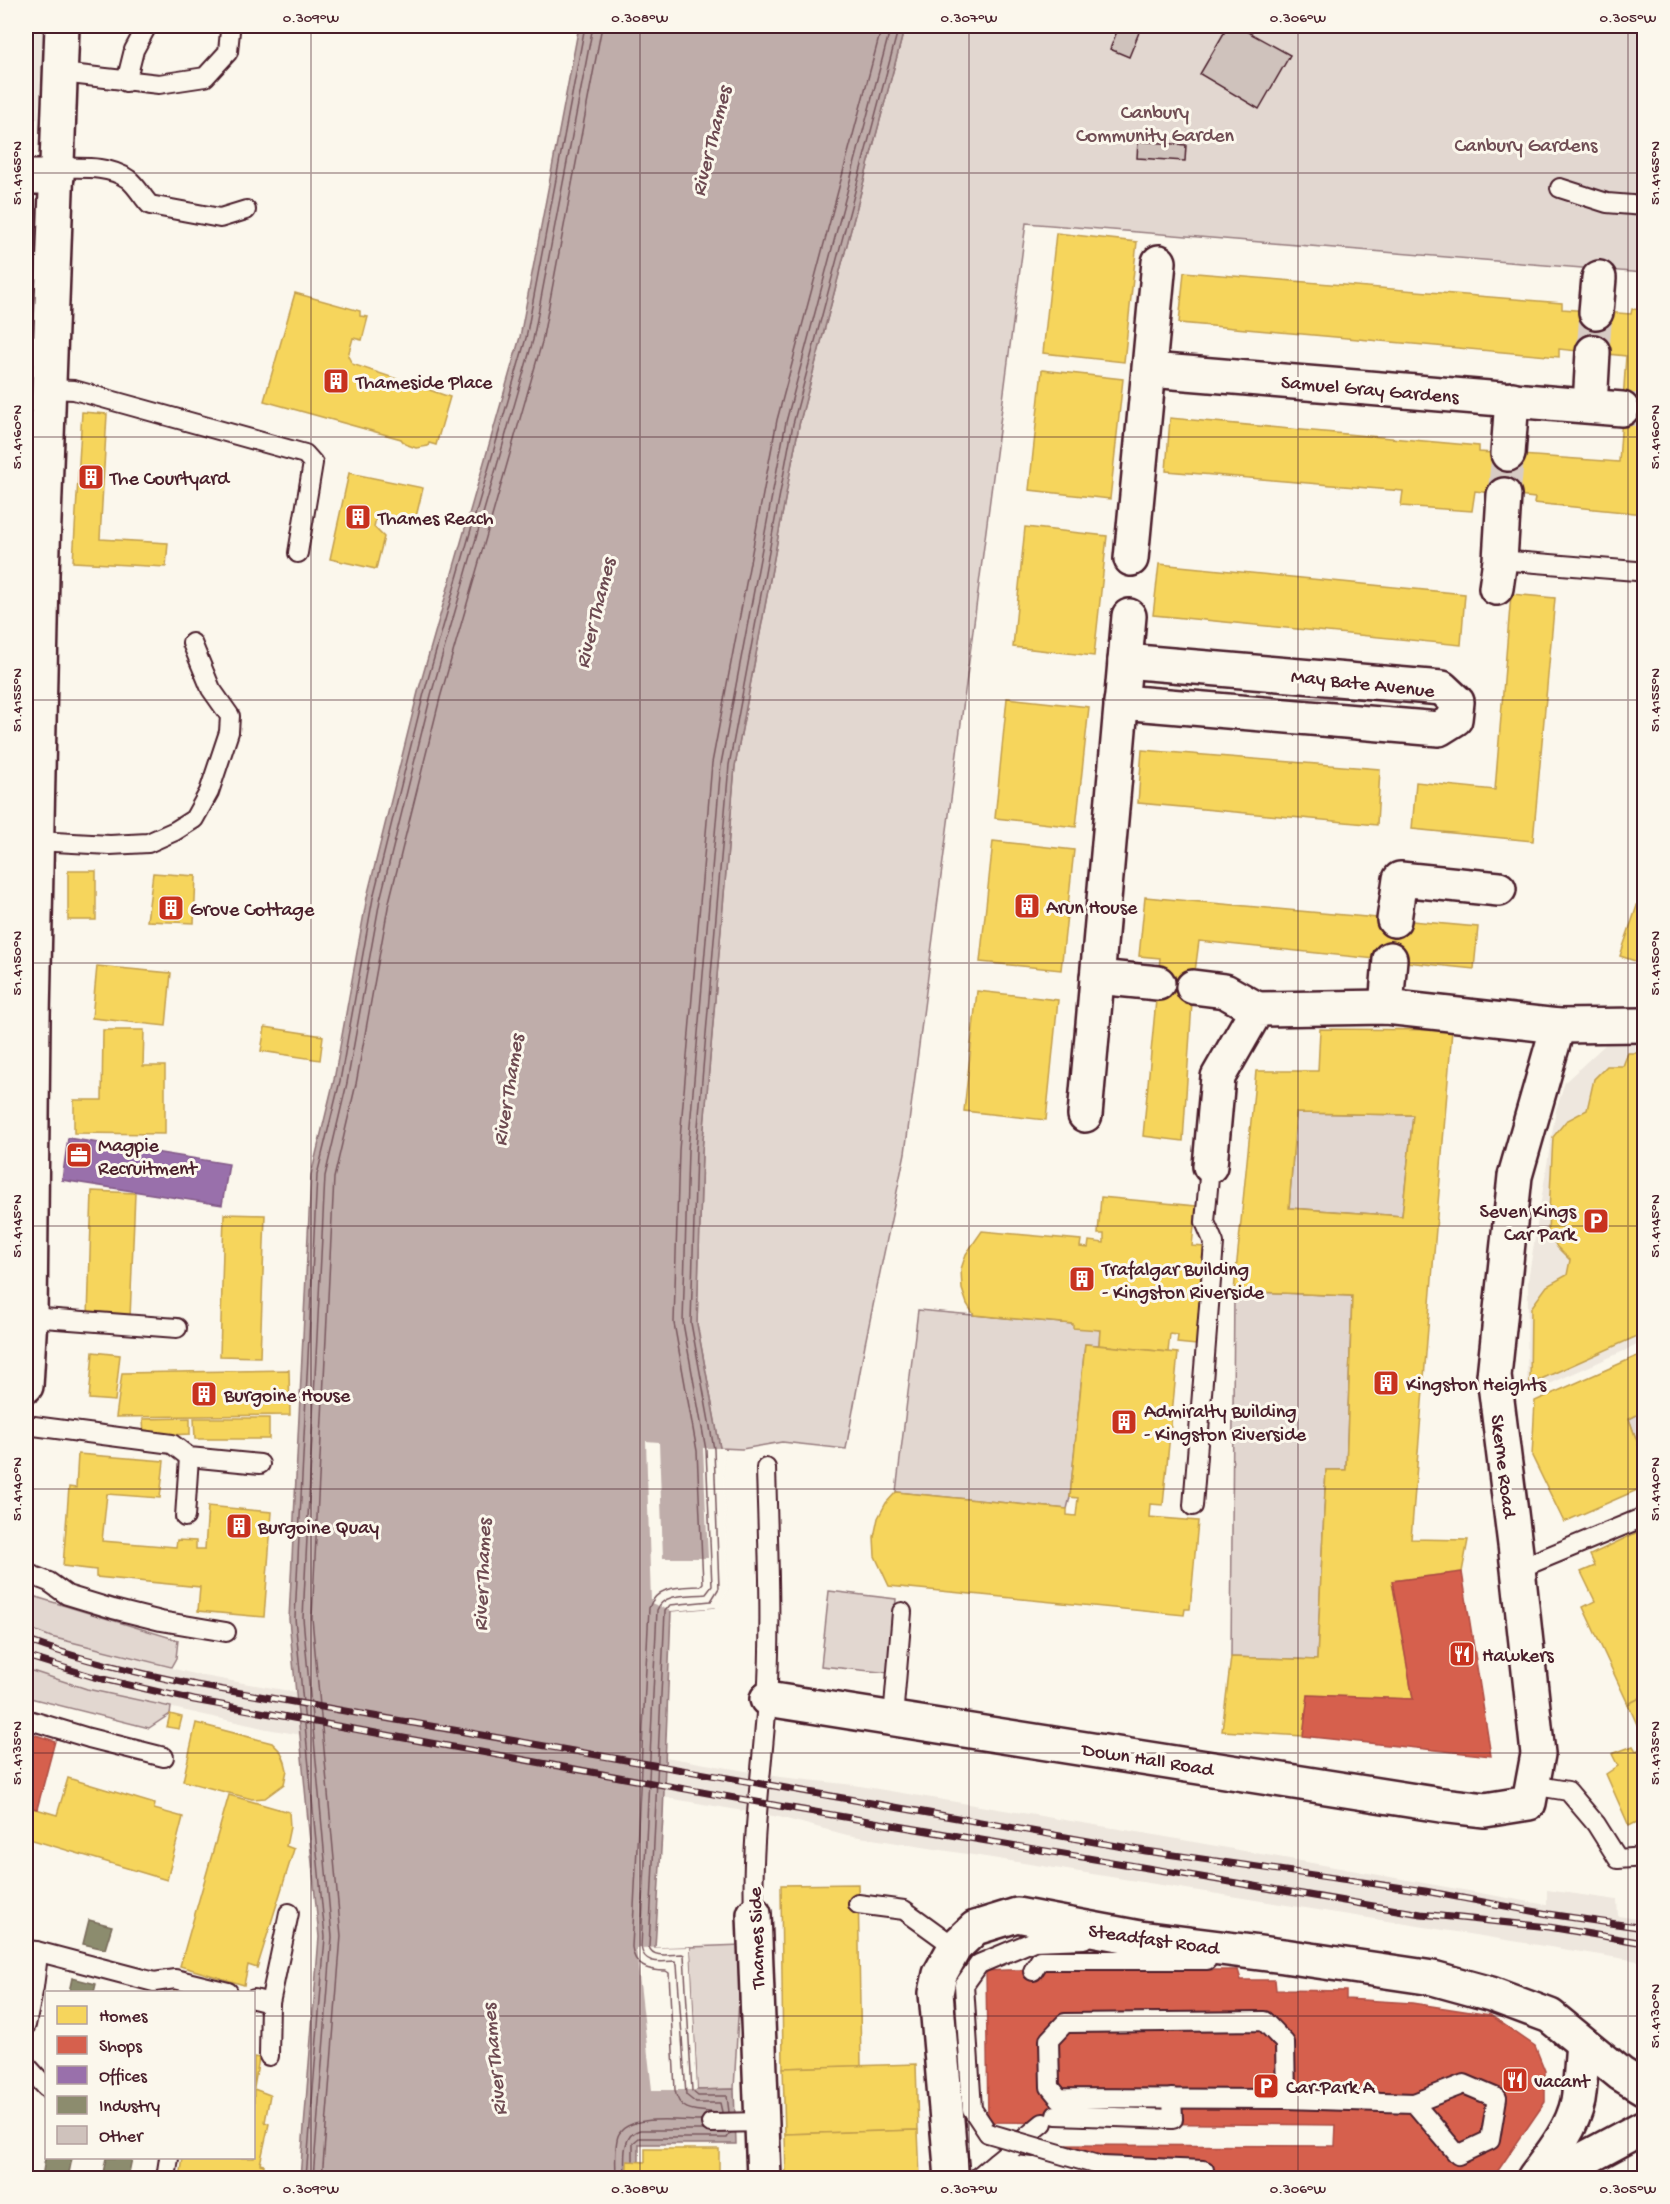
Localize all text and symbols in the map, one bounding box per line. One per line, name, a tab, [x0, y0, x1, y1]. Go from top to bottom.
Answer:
text: 0.309°W	[283, 10, 340, 28]
text: 0.308°W	[611, 10, 669, 28]
text: 0.307°W	[941, 10, 998, 28]
text: 0.306°W	[1270, 10, 1327, 28]
text: 0.305°W	[1600, 10, 1657, 28]
water label: River Thames	[688, 82, 740, 199]
park label: Canbury Community Garden	[1076, 103, 1234, 149]
park label: Canbury Gardens	[1455, 136, 1598, 159]
text: 51.4165°N	[9, 141, 27, 205]
text: 51.4165°N	[1647, 141, 1665, 205]
building icon: Thameside Place	[321, 366, 351, 396]
street label: Samuel Gray Gardens	[1280, 372, 1460, 411]
place label: Thameside Place	[355, 373, 493, 396]
text: 51.4160°N	[9, 405, 27, 469]
text: 51.4160°N	[1647, 405, 1665, 469]
building icon: The Courtyard	[76, 462, 106, 492]
place label: The Courtyard	[109, 469, 231, 492]
building icon: Thames Reach	[343, 502, 373, 532]
place label: Thames Reach	[377, 509, 494, 532]
water label: River Thames	[572, 554, 624, 671]
street label: May Bate Avenue	[1290, 667, 1436, 705]
text: 51.4155°N	[9, 668, 27, 732]
text: 51.4155°N	[1647, 668, 1665, 732]
building icon: Arun House	[1012, 891, 1042, 921]
building icon: Grove Cottage	[156, 893, 186, 923]
place label: Arun House	[1046, 898, 1138, 921]
place label: Grove Cottage	[190, 900, 315, 923]
text: 51.4150°N	[9, 930, 27, 995]
text: 51.4150°N	[1647, 930, 1665, 995]
water label: River Thames	[489, 1031, 532, 1148]
place label: Magpie Recruitment	[98, 1136, 199, 1182]
office icon: Magpie Recruitment	[64, 1140, 94, 1170]
text: 51.4145°N	[9, 1194, 27, 1258]
text: 51.4145°N	[1647, 1194, 1665, 1258]
place label: Seven Kings Car Park	[1479, 1202, 1578, 1248]
parking icon: Seven Kings Car Park	[1581, 1206, 1611, 1236]
place label: Trafalgar Building - Kingston Riverside	[1101, 1260, 1265, 1306]
building icon: Trafalgar Building - Kingston Riverside	[1067, 1264, 1097, 1294]
building icon: Kingston Heights	[1371, 1368, 1401, 1398]
place label: Kingston Heights	[1406, 1375, 1547, 1398]
building icon: Burgoine House	[189, 1379, 219, 1409]
place label: Burgoine House	[223, 1386, 351, 1409]
place label: Admiralty Building - Kingston Riverside	[1144, 1402, 1307, 1448]
building icon: Admiralty Building - Kingston Riverside	[1109, 1407, 1139, 1437]
street label: Skerne Road	[1484, 1413, 1520, 1522]
text: 51.4140°N	[9, 1457, 27, 1521]
text: 51.4140°N	[1647, 1457, 1665, 1521]
building icon: Burgoine Quay	[224, 1511, 254, 1541]
water label: River Thames	[470, 1516, 499, 1632]
place label: Burgoine Quay	[257, 1518, 379, 1541]
restaurant icon: Hawkers	[1447, 1639, 1477, 1669]
place label: Hawkers	[1482, 1646, 1554, 1669]
text: 51.4135°N	[9, 1721, 27, 1785]
text: 51.4135°N	[1647, 1721, 1665, 1785]
street label: Down Hall Road	[1078, 1739, 1217, 1784]
street label: Thames Side	[745, 1886, 772, 1990]
street label: Steadfast Road	[1087, 1921, 1223, 1962]
text: 51.4130°N	[1647, 1983, 1665, 2048]
legend	[45, 1991, 255, 2159]
water label: River Thames	[478, 2000, 515, 2117]
text: Homes	[99, 2007, 149, 2028]
text: Shops	[99, 2037, 143, 2058]
restaurant icon: vacant	[1500, 2065, 1530, 2095]
text: Offices	[99, 2067, 148, 2088]
parking icon: Car Park A	[1251, 2071, 1281, 2101]
place label: vacant	[1534, 2072, 1591, 2095]
place label: Car Park A	[1286, 2078, 1376, 2101]
text: Industry	[99, 2097, 160, 2118]
text: Other	[99, 2127, 144, 2148]
text: 0.309°W	[283, 2181, 340, 2199]
text: 0.308°W	[611, 2181, 669, 2199]
text: 0.307°W	[941, 2181, 998, 2199]
text: 0.306°W	[1270, 2181, 1327, 2199]
text: 0.305°W	[1600, 2181, 1657, 2199]

